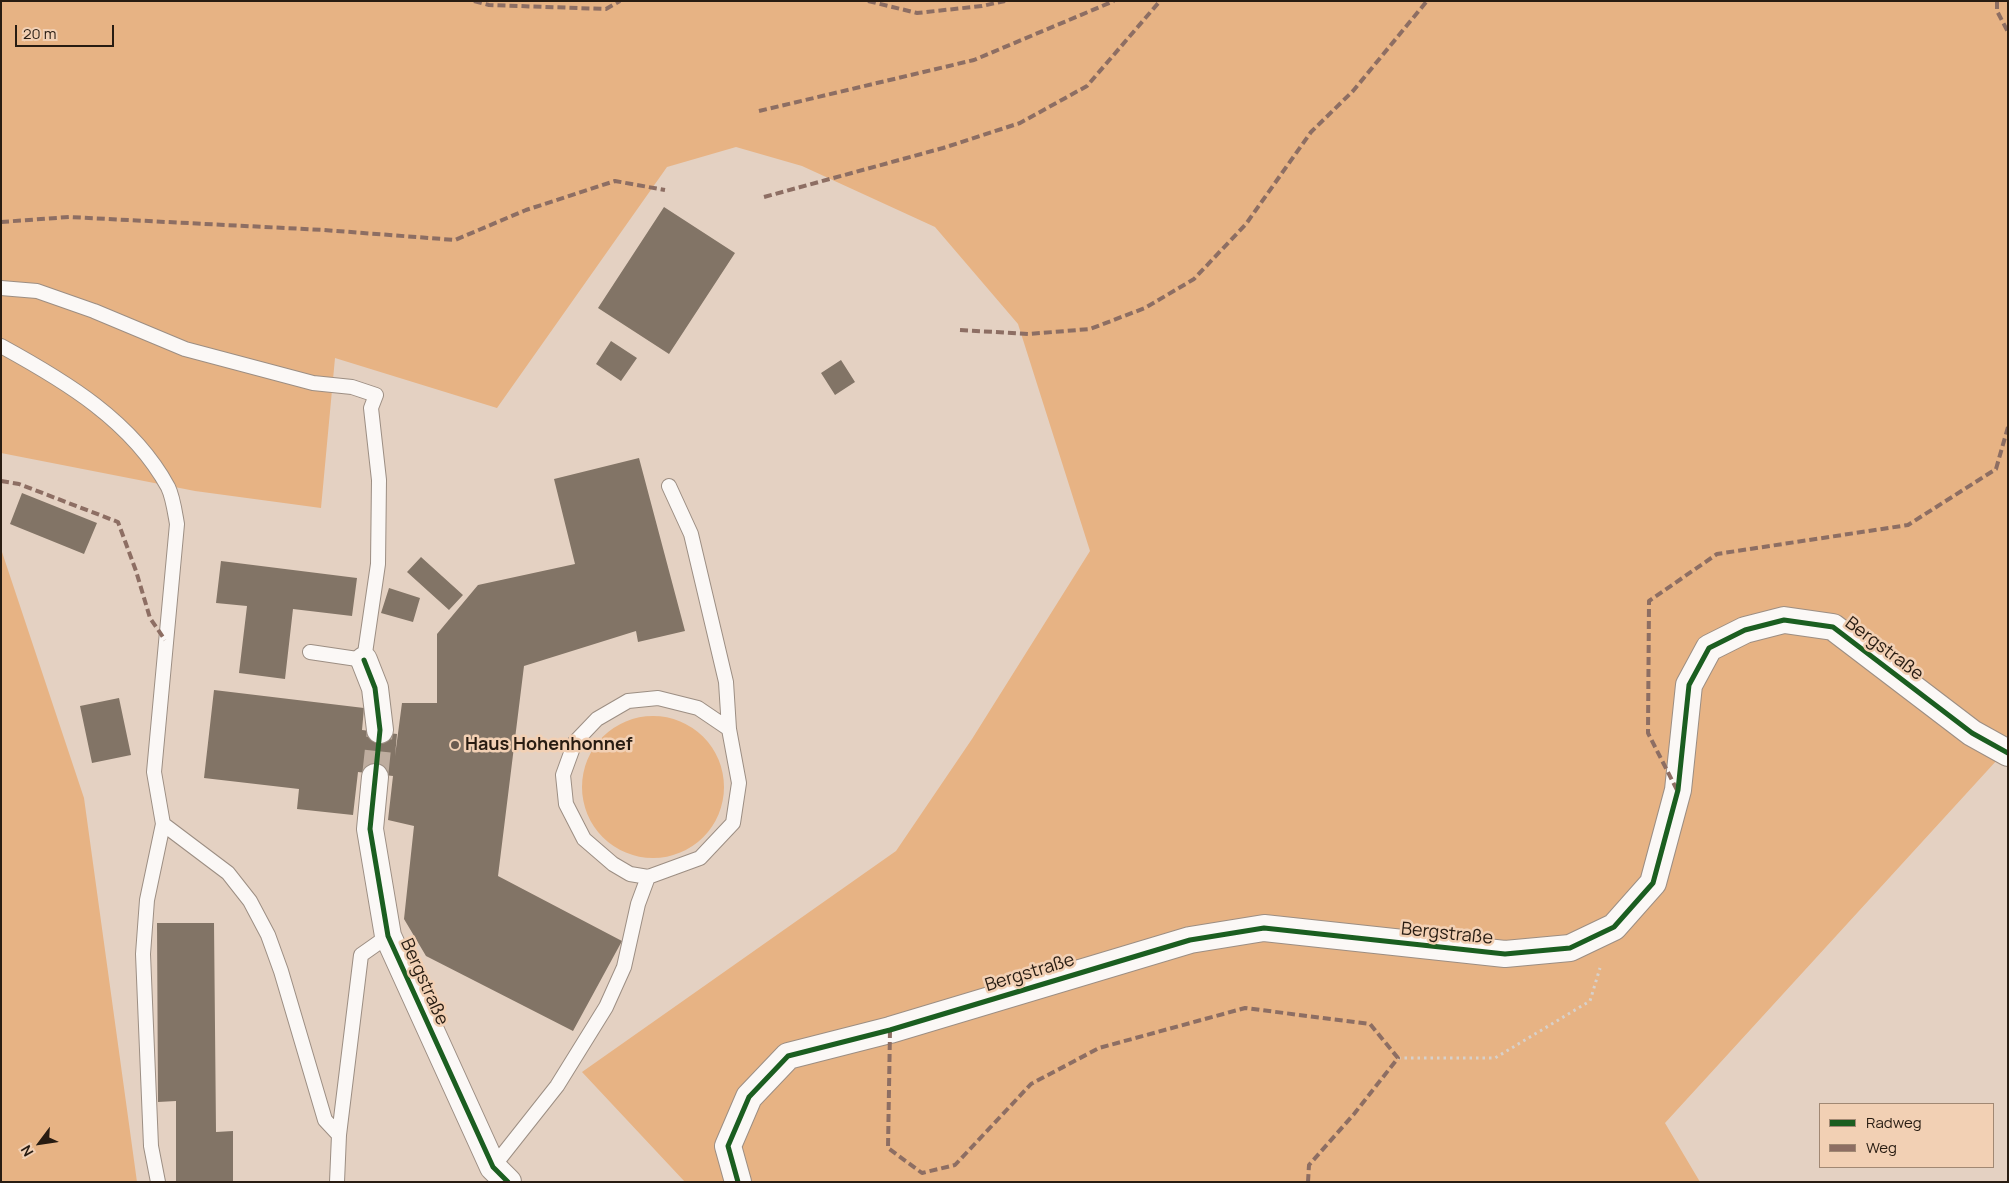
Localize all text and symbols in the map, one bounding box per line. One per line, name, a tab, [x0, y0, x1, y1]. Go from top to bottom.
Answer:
scale bar	[18, 15, 116, 47]
text: 20 m	[23, 23, 56, 44]
street label: Bergstraße	[1841, 613, 1927, 685]
place label: Haus Hohenhonnef	[465, 734, 633, 756]
marker: Haus Hohenhonnef	[449, 739, 461, 751]
street label: Bergstraße	[1400, 918, 1494, 950]
street label: Bergstraße	[395, 935, 453, 1029]
street label: Bergstraße	[983, 949, 1077, 997]
legend	[1819, 1103, 1994, 1168]
text: Radweg	[1866, 1112, 1922, 1133]
north arrow	[15, 1118, 65, 1168]
text: Weg	[1866, 1137, 1897, 1158]
text: N	[16, 1142, 37, 1160]

